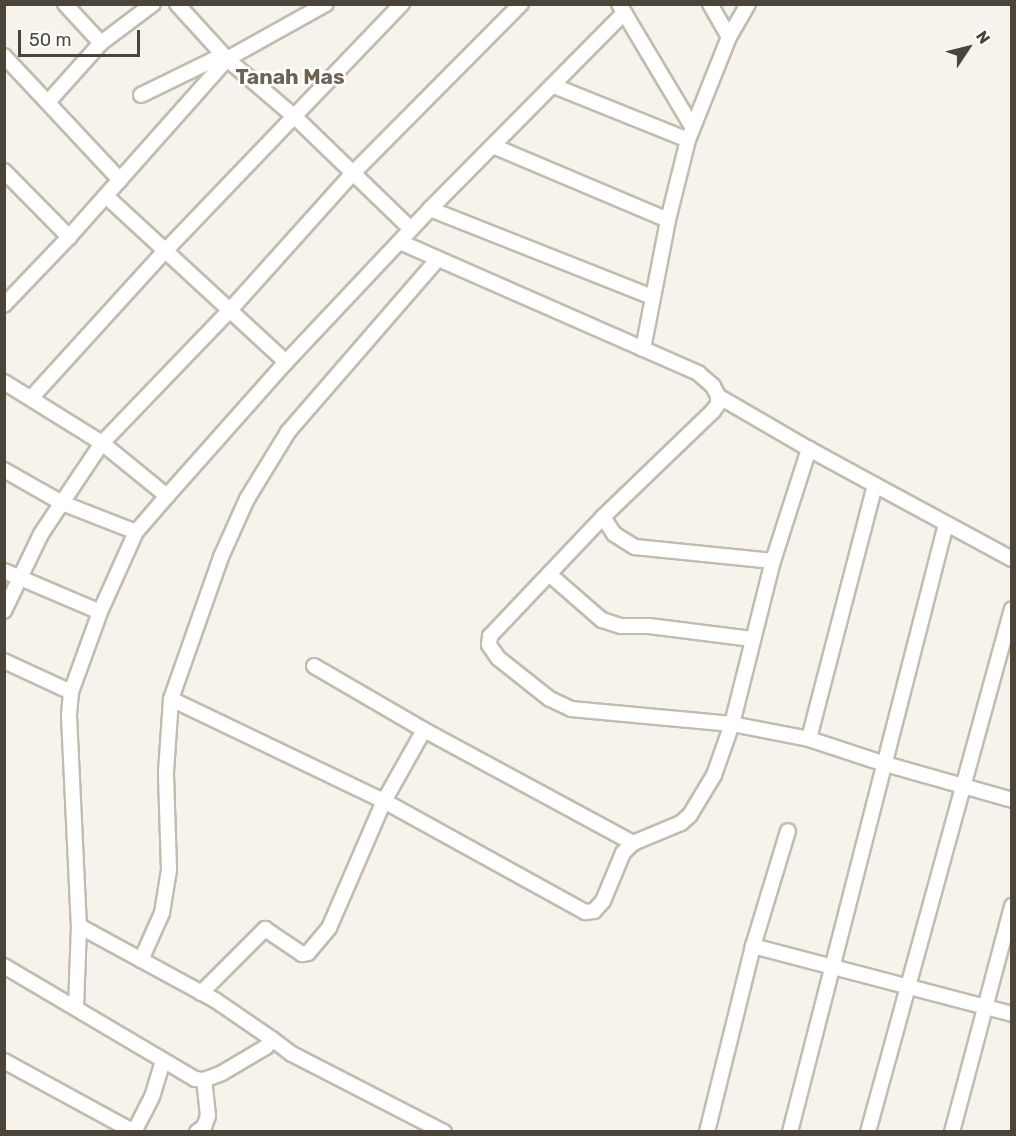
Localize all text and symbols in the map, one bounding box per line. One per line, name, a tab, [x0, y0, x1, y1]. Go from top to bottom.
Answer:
scale bar	[21, 18, 142, 56]
north arrow	[938, 18, 998, 78]
text: N	[972, 27, 994, 48]
text: 50 m	[29, 29, 72, 51]
district label: Tanah Mas	[235, 64, 345, 90]

